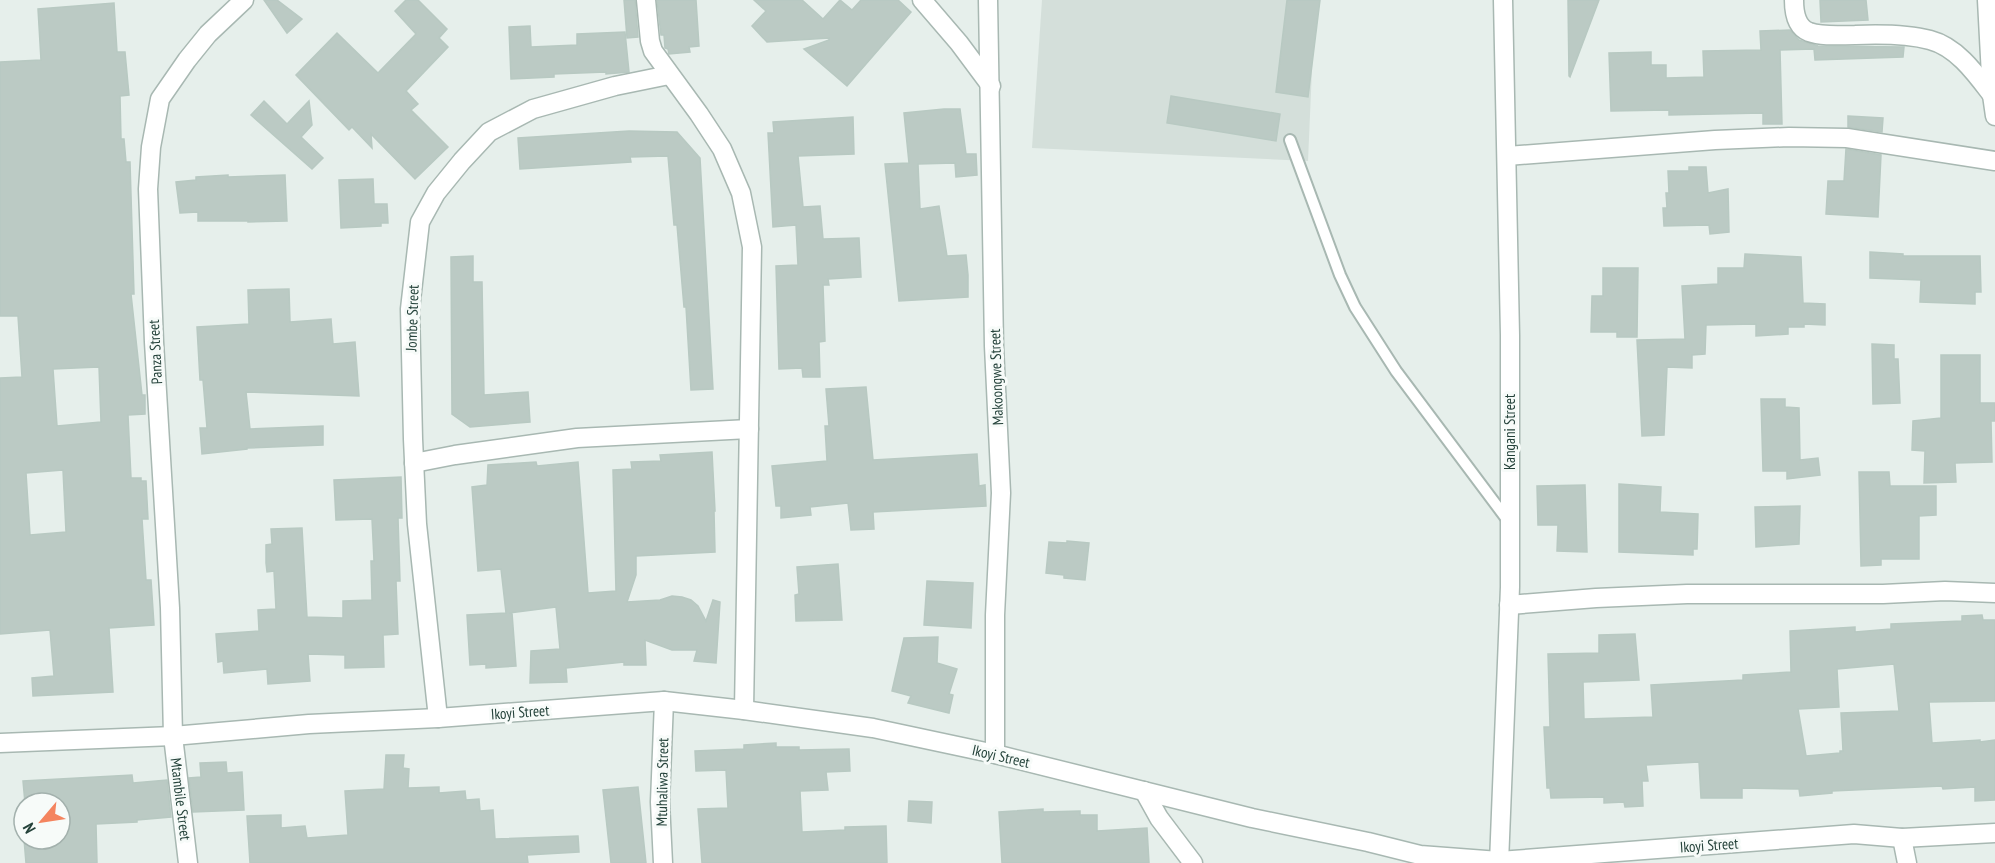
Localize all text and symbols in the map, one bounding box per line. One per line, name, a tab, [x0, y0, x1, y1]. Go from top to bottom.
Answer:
street label: Jombe Street	[401, 284, 423, 353]
street label: Panza Street	[144, 319, 166, 385]
street label: Makoongwe Street	[985, 328, 1007, 426]
street label: Kangani Street	[1500, 394, 1519, 470]
street label: Ikoyi Street	[490, 700, 550, 724]
street label: Mtuhaliwa Street	[652, 738, 672, 826]
street label: Ikoyi Street	[970, 740, 1032, 772]
street label: Mtambile Street	[167, 757, 195, 841]
north arrow	[12, 791, 72, 851]
text: N	[18, 820, 40, 837]
street label: Ikoyi Street	[1679, 833, 1739, 857]

